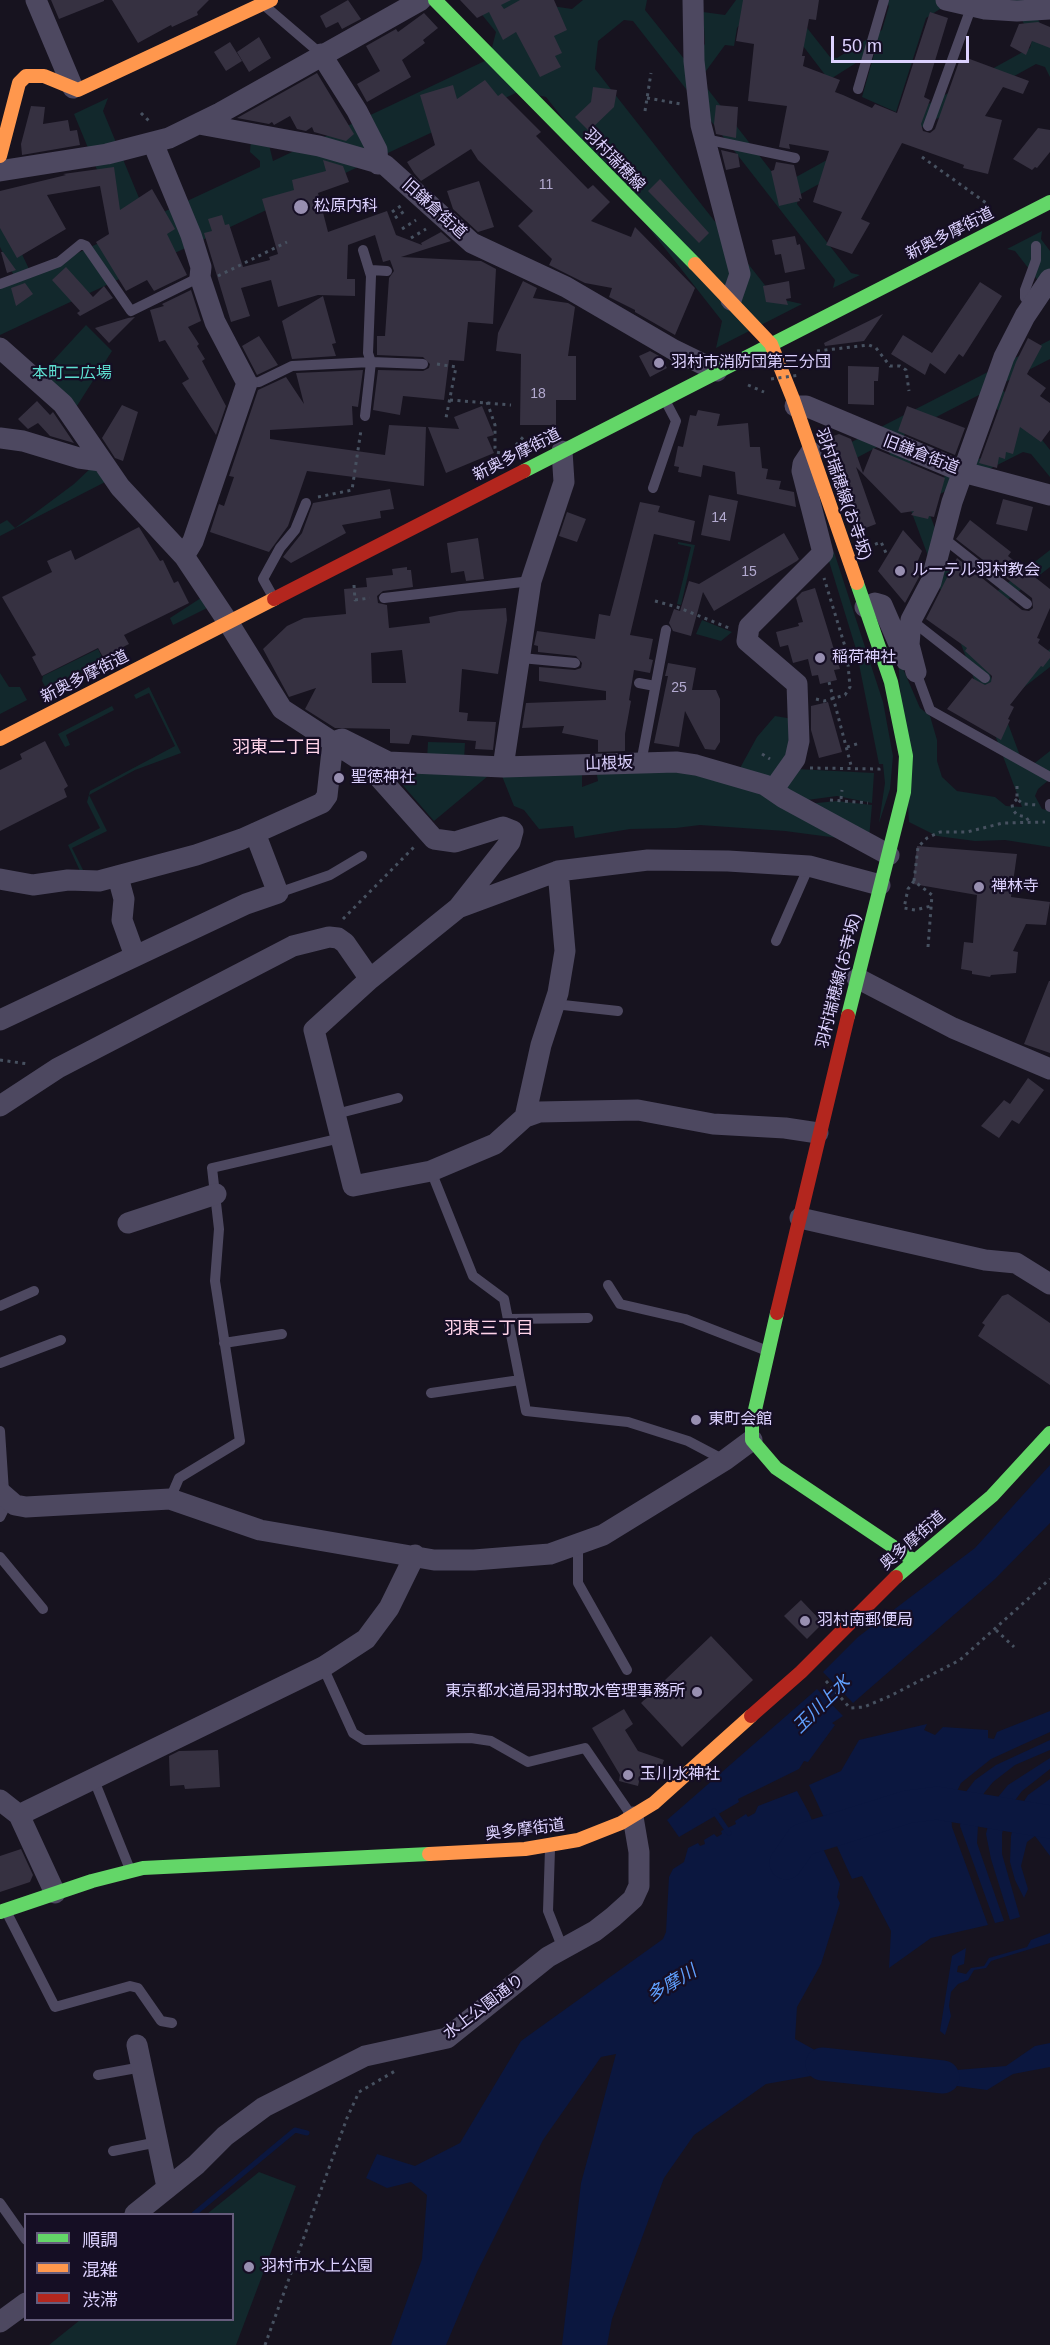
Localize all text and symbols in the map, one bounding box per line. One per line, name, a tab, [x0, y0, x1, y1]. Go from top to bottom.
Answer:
scale bar	[834, 24, 972, 62]
text: 50 m	[842, 36, 882, 56]
street label: 羽村瑞穂線	[579, 125, 649, 195]
street label: 旧鎌倉街道	[398, 175, 470, 243]
house number: 11	[539, 177, 553, 193]
place label: 松原内科	[314, 197, 378, 217]
marker: 松原内科	[292, 198, 310, 216]
street label: 新奥多摩街道	[903, 204, 997, 264]
place label: 羽村市消防団第三分団	[671, 353, 831, 373]
marker: 羽村市消防団第三分団	[652, 356, 666, 370]
park label: 本町二広場	[32, 364, 112, 384]
house number: 18	[530, 386, 546, 402]
street label: 新奥多摩街道	[470, 425, 564, 485]
street label: 羽村瑞穂線(お寺坂)	[811, 425, 875, 563]
street label: 旧鎌倉街道	[880, 432, 962, 478]
house number: 14	[711, 510, 727, 526]
place label: ルーテル羽村教会	[912, 561, 1040, 581]
house number: 15	[741, 564, 757, 580]
marker: ルーテル羽村教会	[893, 564, 907, 578]
street label: 新奥多摩街道	[38, 647, 132, 707]
place label: 稲荷神社	[832, 648, 896, 668]
marker: 稲荷神社	[813, 651, 827, 665]
house number: 25	[671, 680, 687, 696]
district label: 羽東二丁目	[232, 737, 322, 759]
street label: 山根坂	[585, 754, 633, 774]
place label: 聖徳神社	[351, 768, 415, 788]
marker: 聖徳神社	[332, 771, 346, 785]
place label: 禅林寺	[991, 877, 1039, 897]
marker: 禅林寺	[972, 880, 986, 894]
street label: 羽村瑞穂線(お寺坂)	[813, 911, 865, 1051]
district label: 羽東三丁目	[444, 1318, 534, 1340]
place label: 東町会館	[708, 1410, 772, 1430]
marker: 東町会館	[689, 1413, 703, 1427]
street label: 奥多摩街道	[877, 1508, 949, 1574]
place label: 羽村南郵便局	[817, 1611, 913, 1631]
marker: 羽村南郵便局	[798, 1614, 812, 1628]
water label: 玉川上水	[789, 1672, 855, 1738]
place label: 東京都水道局羽村取水管理事務所	[445, 1682, 685, 1702]
marker: 東京都水道局羽村取水管理事務所	[690, 1685, 704, 1699]
place label: 玉川水神社	[640, 1765, 720, 1785]
marker: 玉川水神社	[621, 1768, 635, 1782]
street label: 奥多摩街道	[484, 1816, 566, 1844]
water label: 多摩川	[643, 1961, 701, 2007]
street label: 水上公園通り	[440, 1970, 528, 2044]
legend	[24, 2213, 234, 2321]
text: 順調	[82, 2230, 118, 2250]
place label: 羽村市水上公園	[261, 2257, 373, 2277]
text: 混雑	[82, 2260, 118, 2280]
marker: 羽村市水上公園	[242, 2260, 256, 2274]
text: 渋滞	[82, 2290, 118, 2310]

